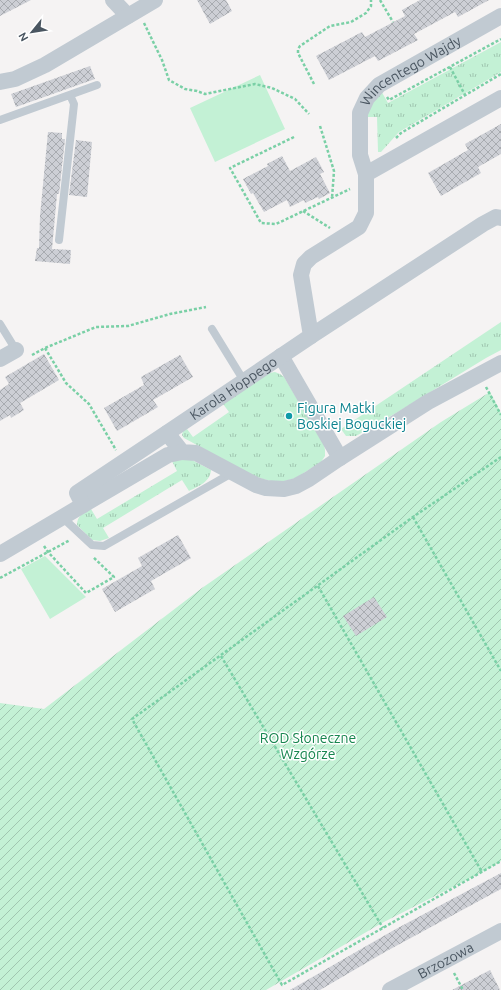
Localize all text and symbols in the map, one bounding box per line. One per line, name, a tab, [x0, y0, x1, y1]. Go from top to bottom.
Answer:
north arrow	[12, 12, 52, 52]
text: N	[16, 30, 31, 44]
street label: Wincentego Wajdy	[357, 32, 464, 108]
street label: Karola Hoppego	[187, 353, 280, 423]
place label: Figura Matki Boskiej Boguckiej	[297, 400, 406, 432]
marker: Figura Matki Boskiej Boguckiej	[284, 411, 294, 421]
park label: ROD Słoneczne Wzgórze	[260, 730, 356, 762]
street label: Brzozowa	[415, 939, 476, 982]

